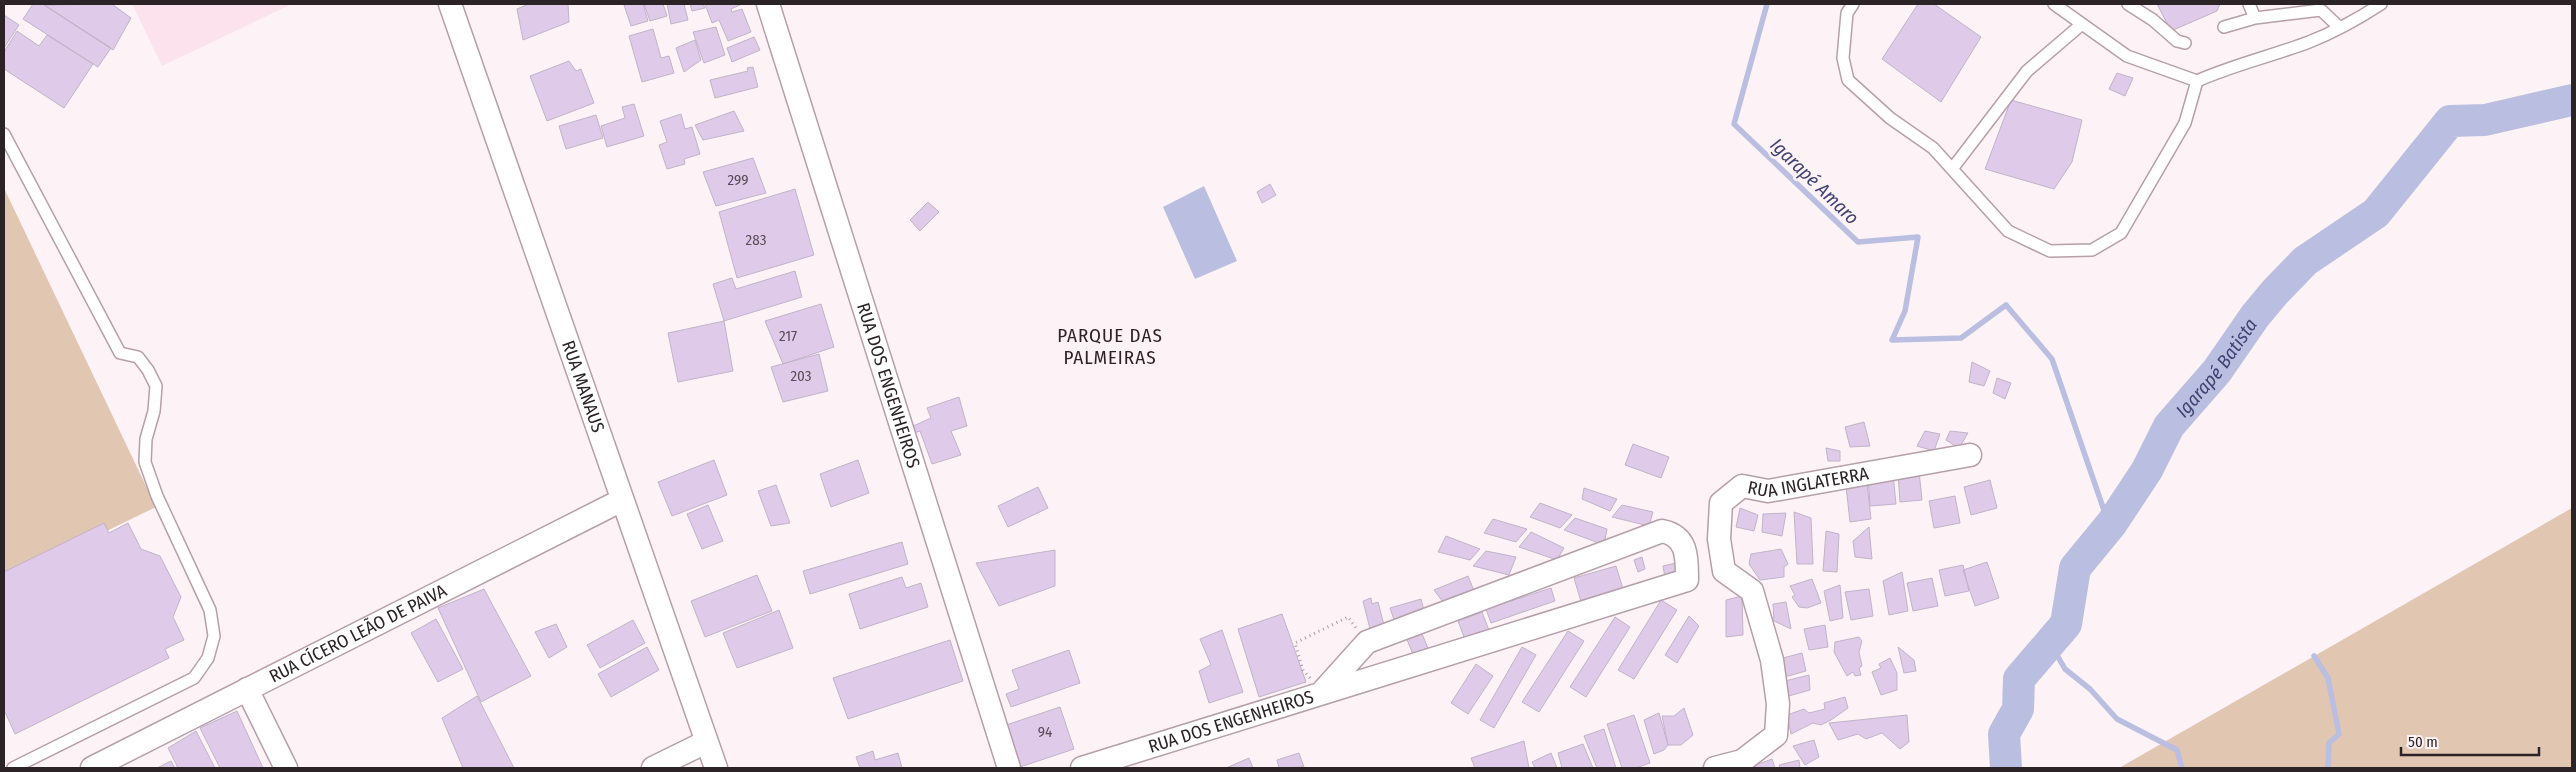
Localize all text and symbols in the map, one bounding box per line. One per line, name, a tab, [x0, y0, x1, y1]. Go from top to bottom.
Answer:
water label: Igarapé Amaro	[1766, 133, 1864, 229]
house number: 299	[727, 171, 749, 189]
house number: 283	[746, 231, 767, 249]
street label: RUA DOS ENGENHEIROS	[852, 300, 925, 471]
water label: Igarapé Batista	[2171, 314, 2262, 422]
district label: PARQUE DAS PALMEIRAS	[1057, 324, 1163, 369]
house number: 217	[779, 327, 797, 345]
street label: RUA MANAUS	[557, 338, 609, 435]
house number: 203	[790, 367, 812, 385]
street label: RUA INGLATERRA	[1746, 462, 1871, 502]
street label: RUA CÍCERO LEÃO DE PAIVA	[266, 579, 451, 688]
street label: RUA DOS ENGENHEIROS	[1146, 686, 1316, 758]
house number: 94	[1038, 723, 1052, 741]
scale bar	[2401, 724, 2538, 756]
text: 50 m	[2408, 733, 2438, 751]

